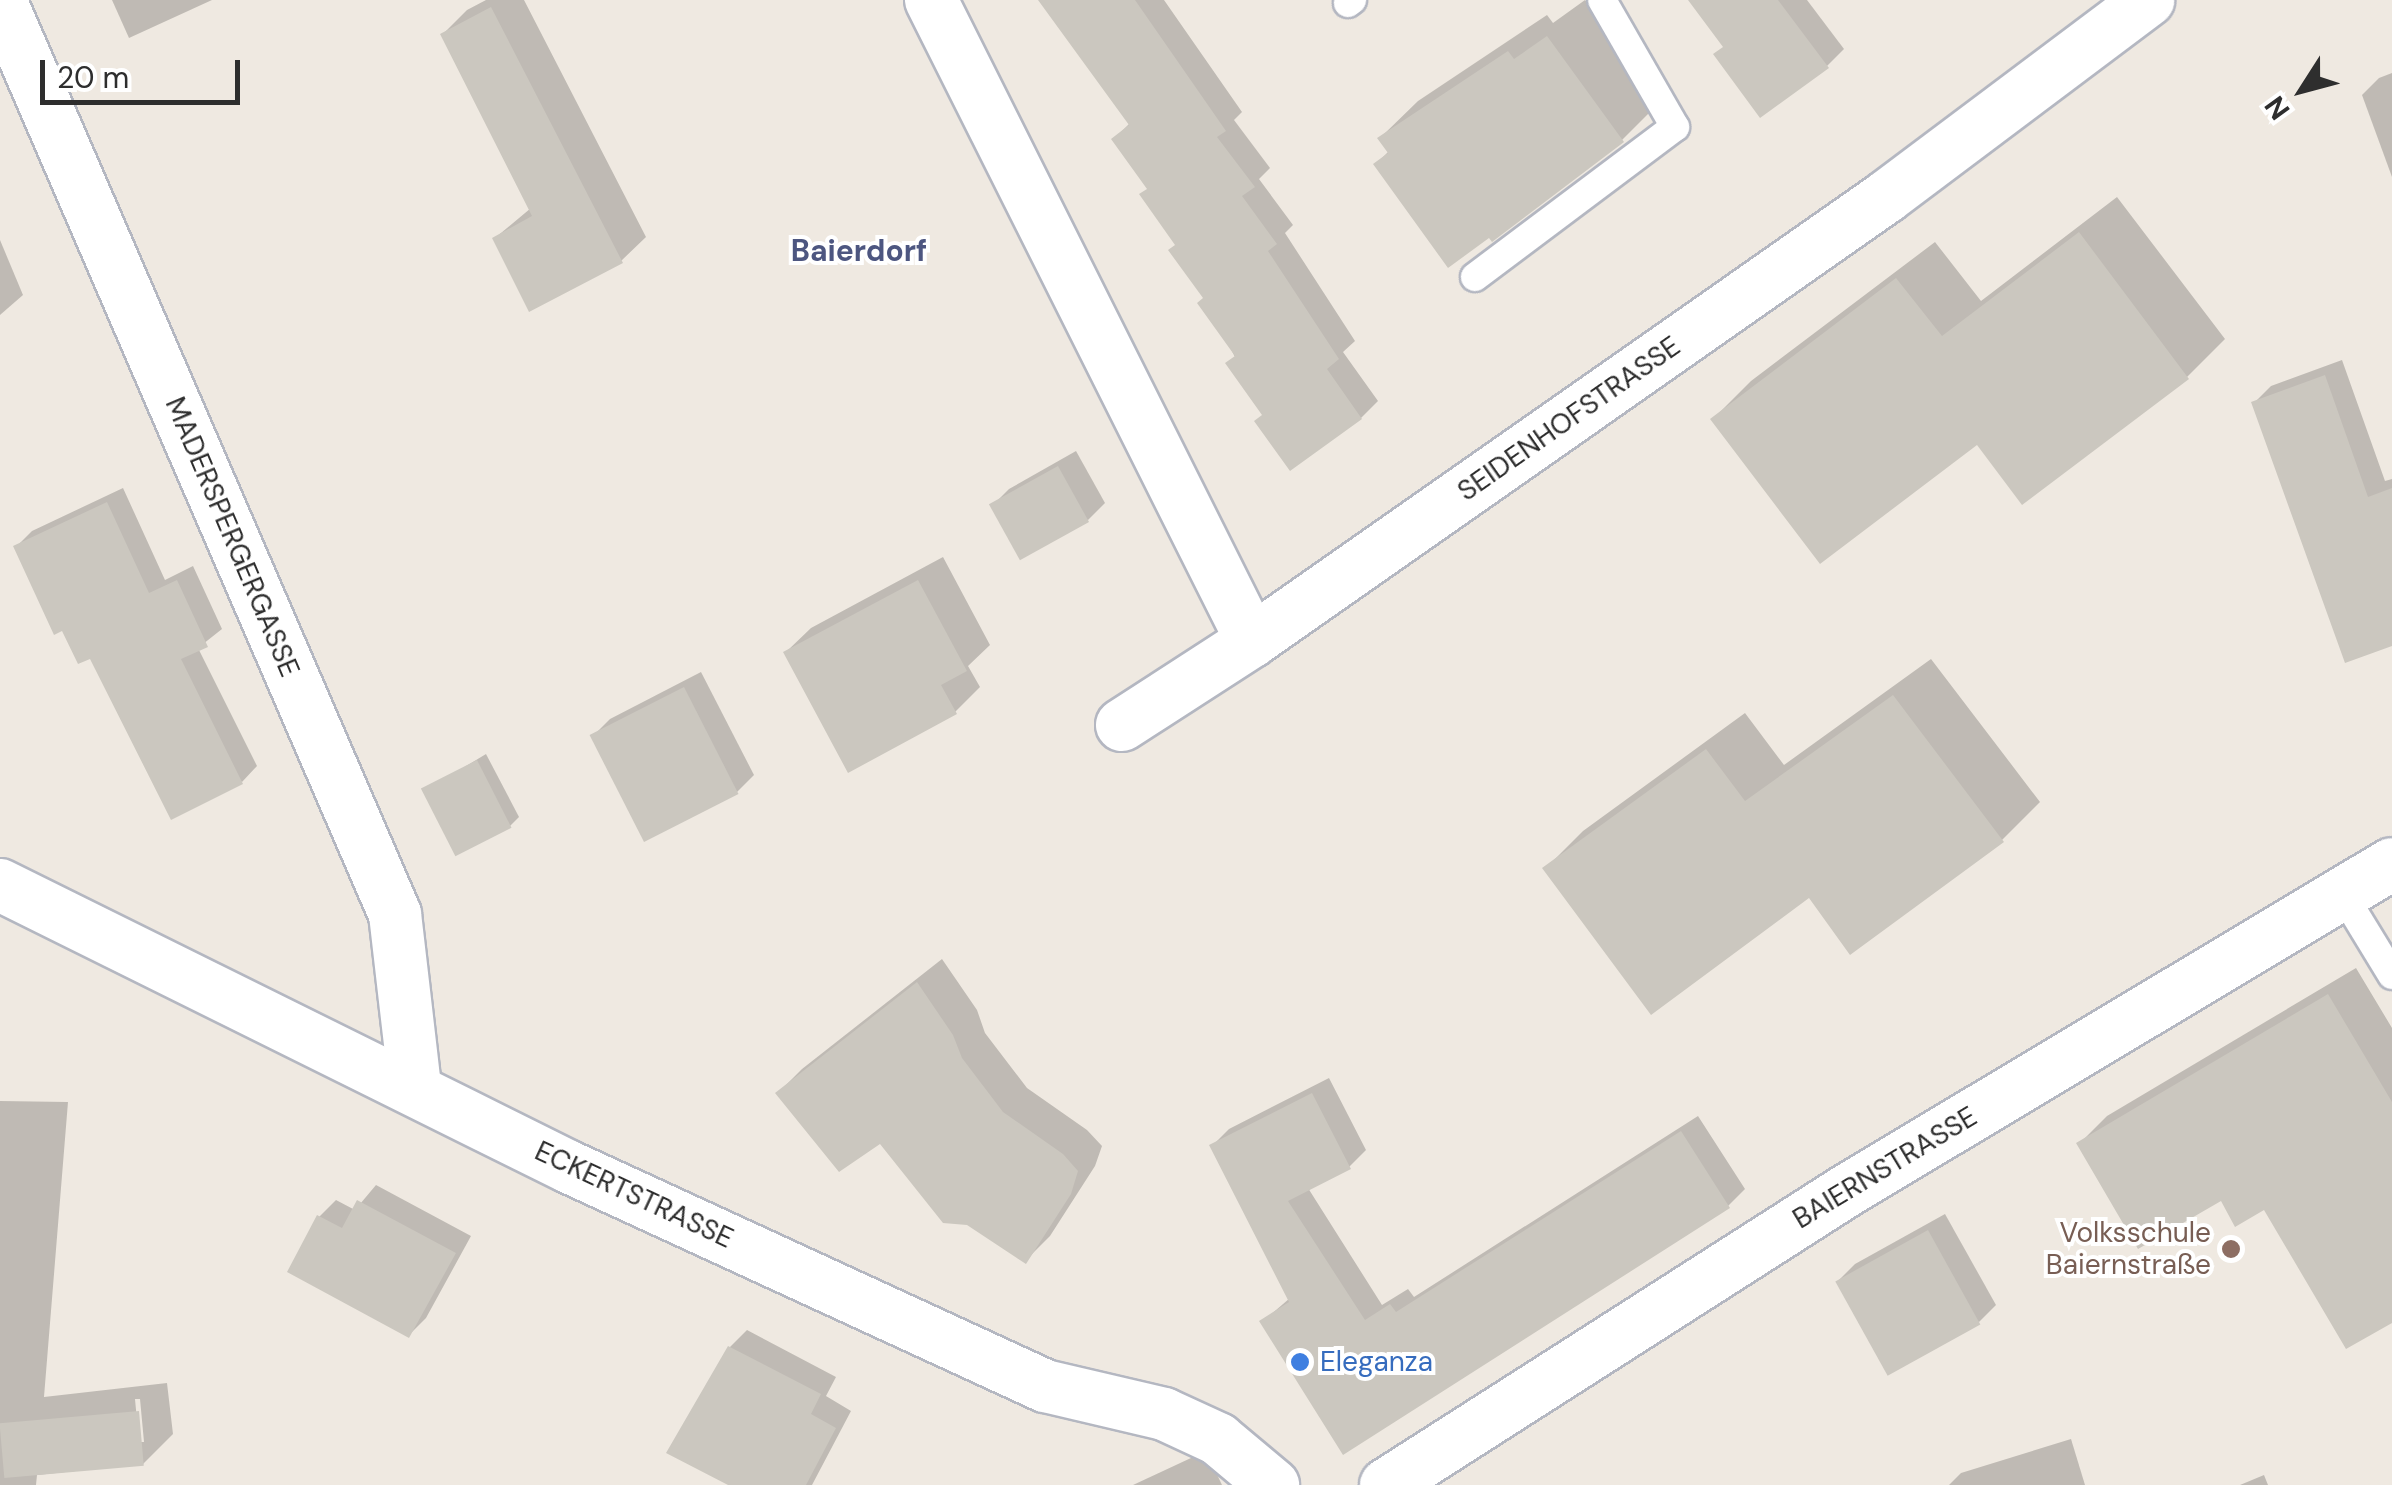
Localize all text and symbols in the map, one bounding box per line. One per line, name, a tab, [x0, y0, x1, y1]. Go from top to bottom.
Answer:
scale bar	[45, 40, 245, 102]
north arrow	[2252, 40, 2352, 140]
text: 20 m	[57, 58, 129, 97]
text: N	[2256, 89, 2298, 127]
district label: Baierdorf	[791, 233, 927, 269]
street label: SEIDENHOFSTRASSE	[1451, 330, 1687, 508]
street label: MADERSPERGERGASSE	[158, 392, 306, 682]
street label: BAIERNSTRASSE	[1787, 1100, 1983, 1236]
street label: ECKERTSTRASSE	[530, 1134, 738, 1256]
place label: Volksschule Baiernstraße	[2046, 1216, 2211, 1282]
marker: Volksschule Baiernstraße	[2220, 1238, 2242, 1260]
place label: Eleganza	[1320, 1345, 1433, 1379]
marker: Eleganza	[1289, 1351, 1311, 1373]

